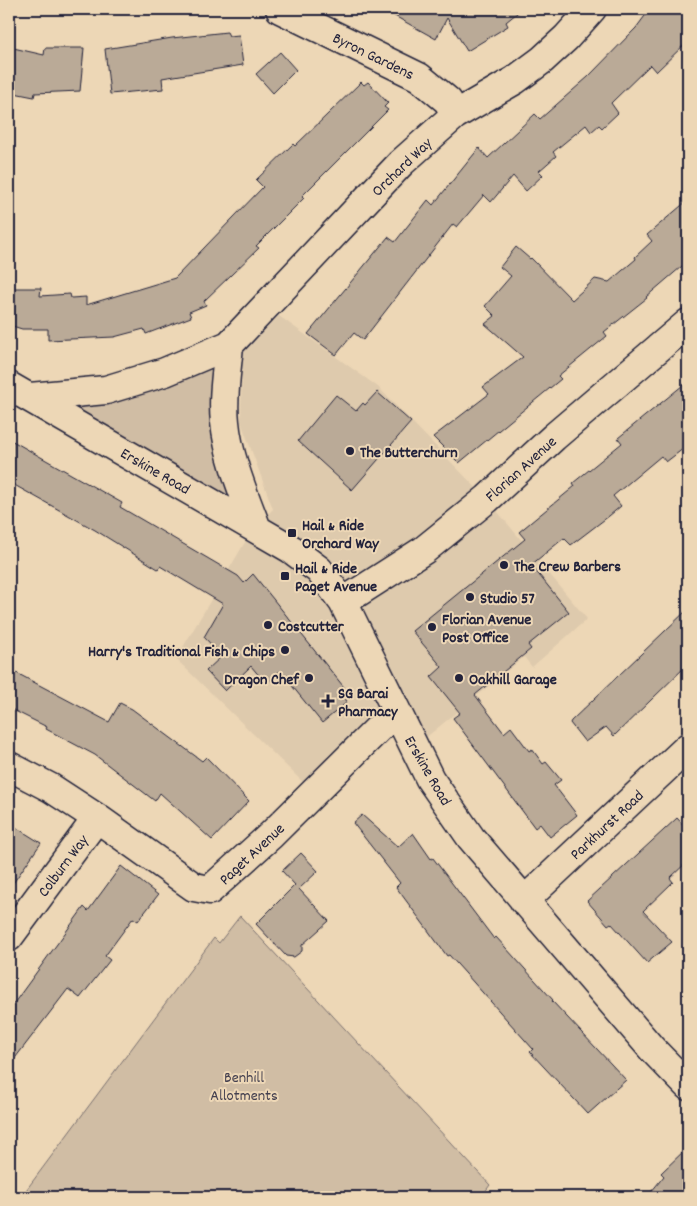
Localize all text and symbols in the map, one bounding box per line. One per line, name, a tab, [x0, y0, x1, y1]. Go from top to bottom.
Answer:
street label: Byron Gardens	[328, 28, 418, 87]
street label: Orchard Way	[367, 133, 439, 203]
street label: Florian Avenue	[481, 431, 563, 508]
place label: The Butterchurn	[360, 442, 458, 465]
street label: Erskine Road	[115, 443, 194, 501]
marker: The Butterchurn	[344, 445, 356, 457]
place label: Hail & Ride Orchard Way	[302, 515, 380, 556]
marker: Hail & Ride Orchard Way	[286, 527, 298, 539]
place label: The Crew Barbers	[514, 556, 621, 579]
place label: Hail & Ride Paget Avenue	[295, 558, 377, 599]
marker: The Crew Barbers	[498, 559, 510, 571]
marker: Hail & Ride Paget Avenue	[279, 570, 291, 582]
place label: Studio 57	[480, 588, 535, 611]
marker: Studio 57	[464, 591, 476, 603]
place label: Florian Avenue Post Office	[442, 609, 531, 650]
place label: Costcutter	[278, 616, 345, 639]
marker: Costcutter	[262, 619, 274, 631]
marker: Florian Avenue Post Office	[426, 621, 438, 633]
place label: Harry's Traditional Fish & Chips	[88, 641, 275, 664]
marker: Harry's Traditional Fish & Chips	[279, 644, 291, 656]
place label: Dragon Chef	[224, 669, 300, 692]
place label: Oakhill Garage	[469, 669, 557, 692]
marker: Dragon Chef	[303, 672, 315, 684]
marker: Oakhill Garage	[453, 672, 465, 684]
place label: SG Barai Pharmacy	[338, 683, 399, 724]
marker: SG Barai Pharmacy	[322, 695, 334, 707]
street label: Erskine Road	[398, 732, 456, 811]
street label: Parkhurst Road	[566, 785, 650, 866]
street label: Paget Avenue	[215, 818, 291, 891]
street label: Colburn Way	[33, 830, 95, 903]
park label: Benhill Allotments	[210, 1067, 278, 1108]

